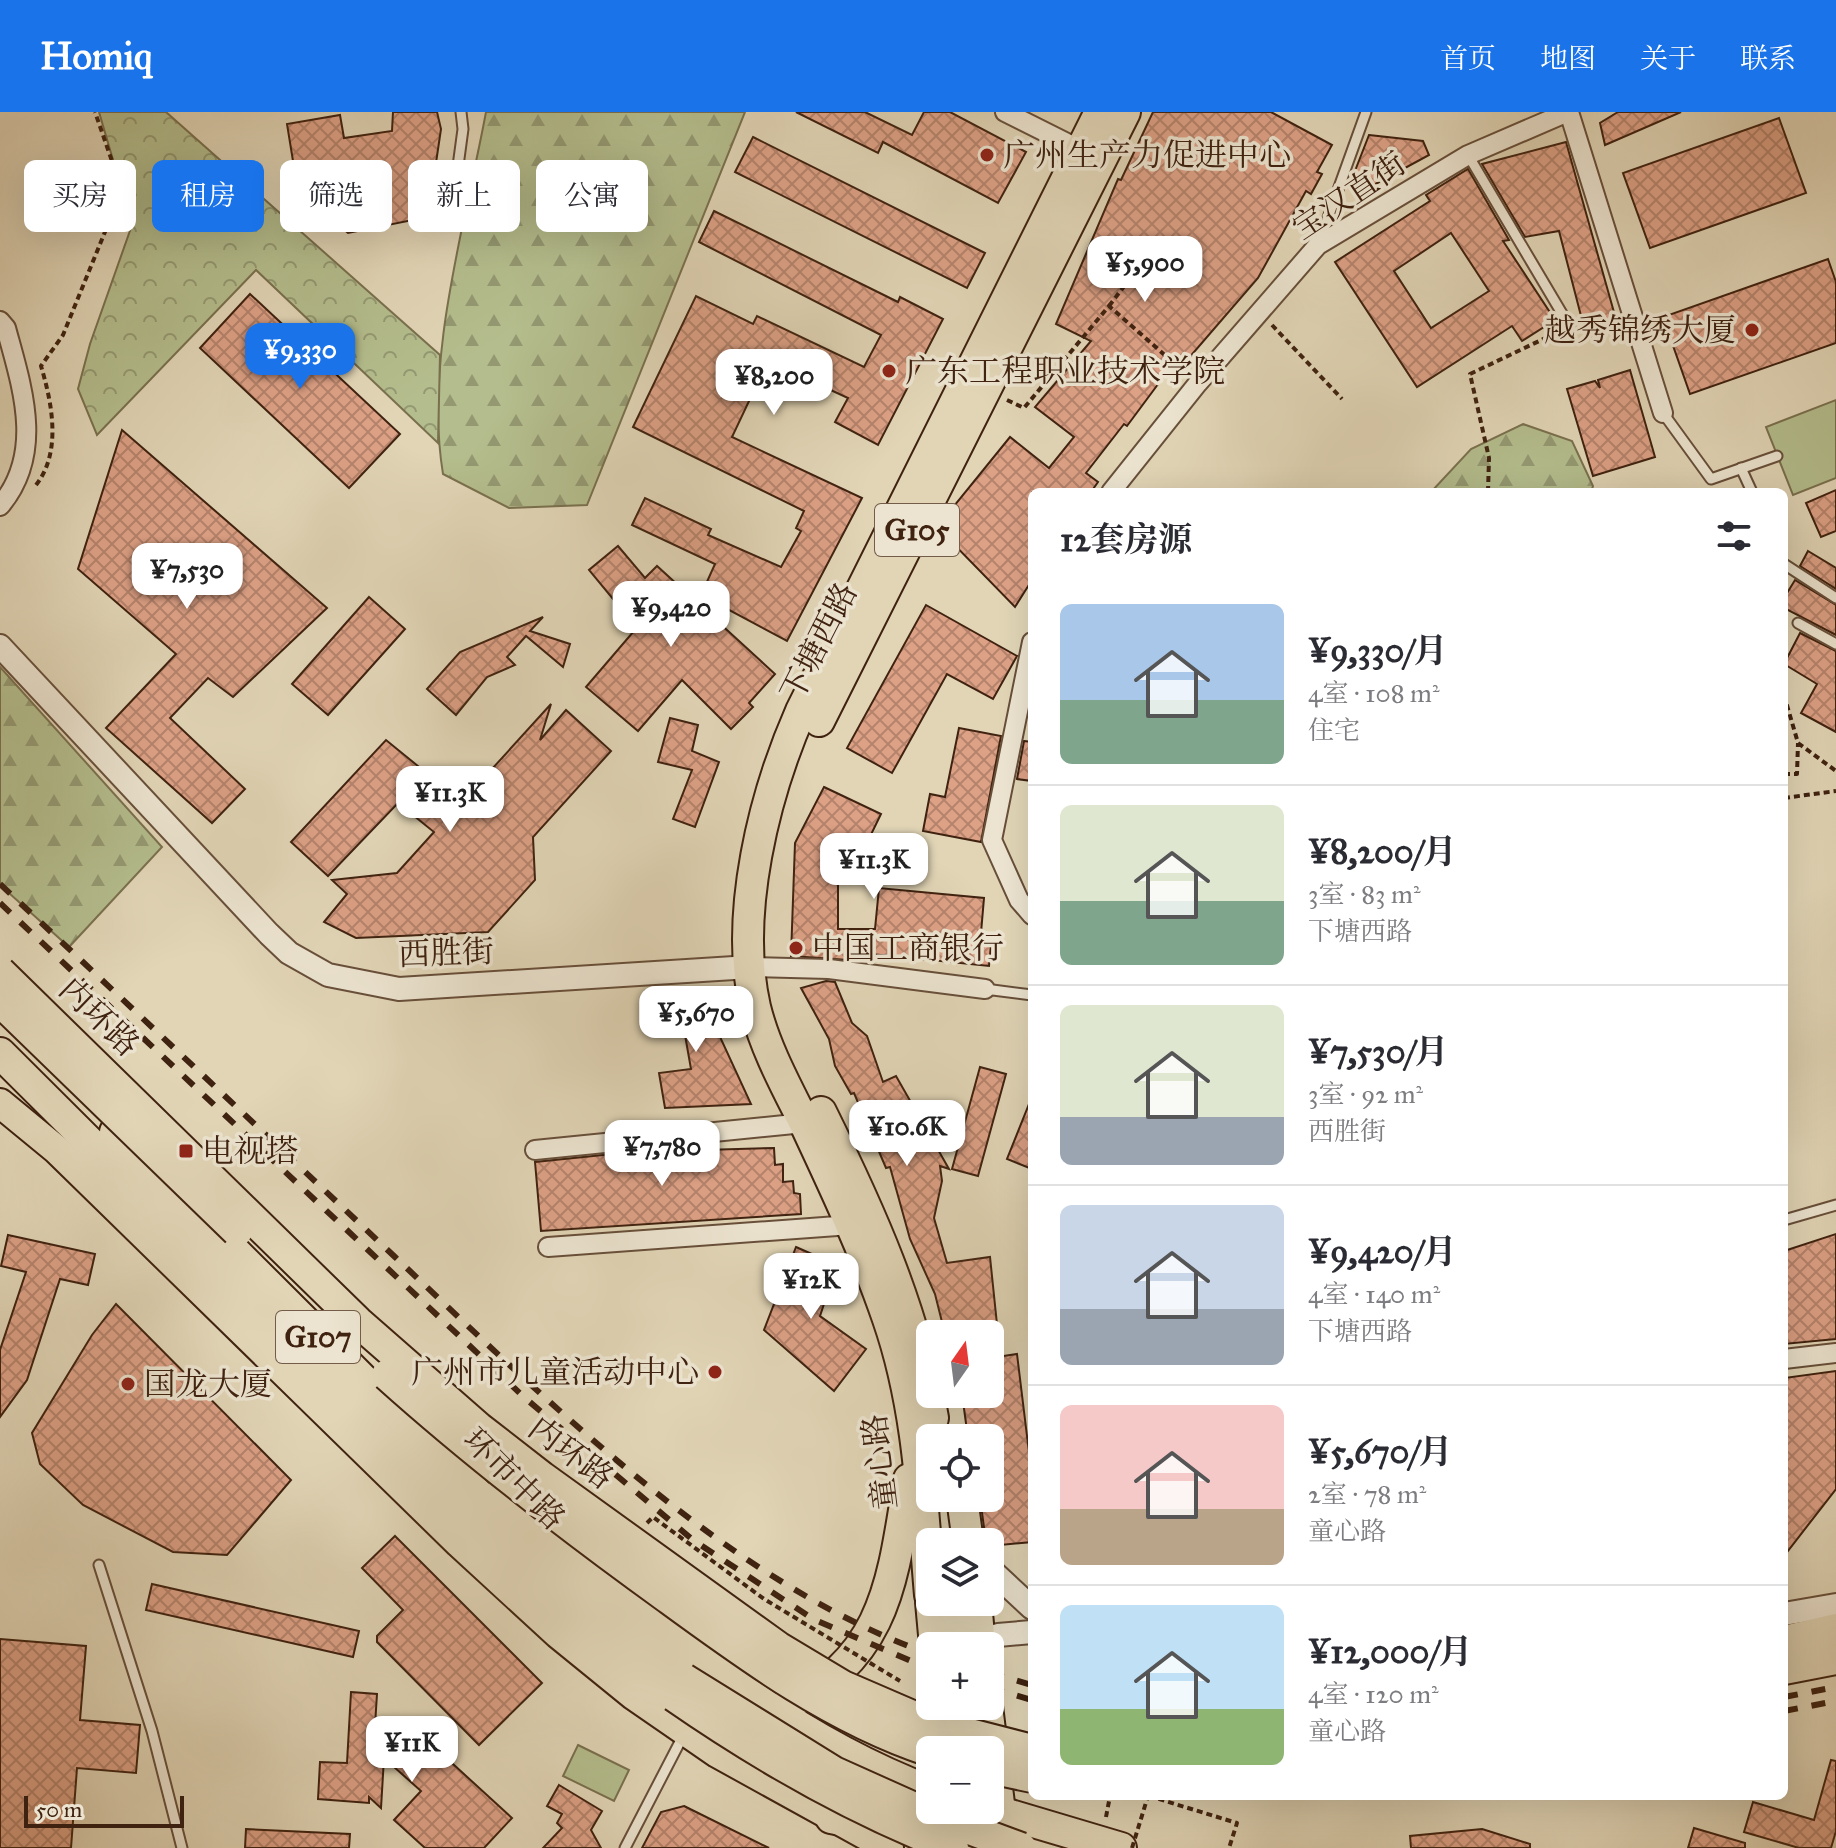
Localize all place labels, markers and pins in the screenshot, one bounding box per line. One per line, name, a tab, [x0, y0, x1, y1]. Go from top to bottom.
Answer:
place label: 广州生产力促进中心	[1003, 136, 1291, 175]
marker: 广州生产力促进中心	[978, 146, 996, 164]
pin: ¥5,900	[1080, 236, 1210, 304]
place label: 越秀锦绣大厦	[1544, 311, 1736, 350]
marker: 越秀锦绣大厦	[1743, 321, 1761, 339]
pin: ¥9,330	[235, 323, 365, 391]
pin: ¥8,200	[709, 349, 839, 417]
place label: 广东工程职业技术学院	[905, 352, 1225, 391]
marker: 广东工程职业技术学院	[880, 362, 898, 380]
pin: ¥7,530	[122, 543, 252, 611]
pin: ¥9,420	[606, 581, 736, 649]
pin: ¥11.3K	[385, 766, 515, 834]
pin: ¥11.3K	[809, 833, 939, 901]
place label: 中国工商银行	[812, 929, 1004, 968]
marker: 中国工商银行	[787, 939, 805, 957]
pin: ¥5,670	[631, 986, 761, 1054]
pin: ¥10.6K	[842, 1100, 972, 1168]
pin: ¥7,780	[597, 1120, 727, 1188]
place label: 电视塔	[202, 1132, 298, 1171]
marker: 电视塔	[177, 1142, 195, 1160]
pin: ¥12K	[764, 1253, 858, 1321]
place label: 广州市儿童活动中心	[411, 1353, 699, 1392]
marker: 广州市儿童活动中心	[706, 1363, 724, 1381]
place label: 国龙大厦	[144, 1365, 272, 1404]
marker: 国龙大厦	[119, 1375, 137, 1393]
pin: ¥11K	[365, 1716, 459, 1784]

